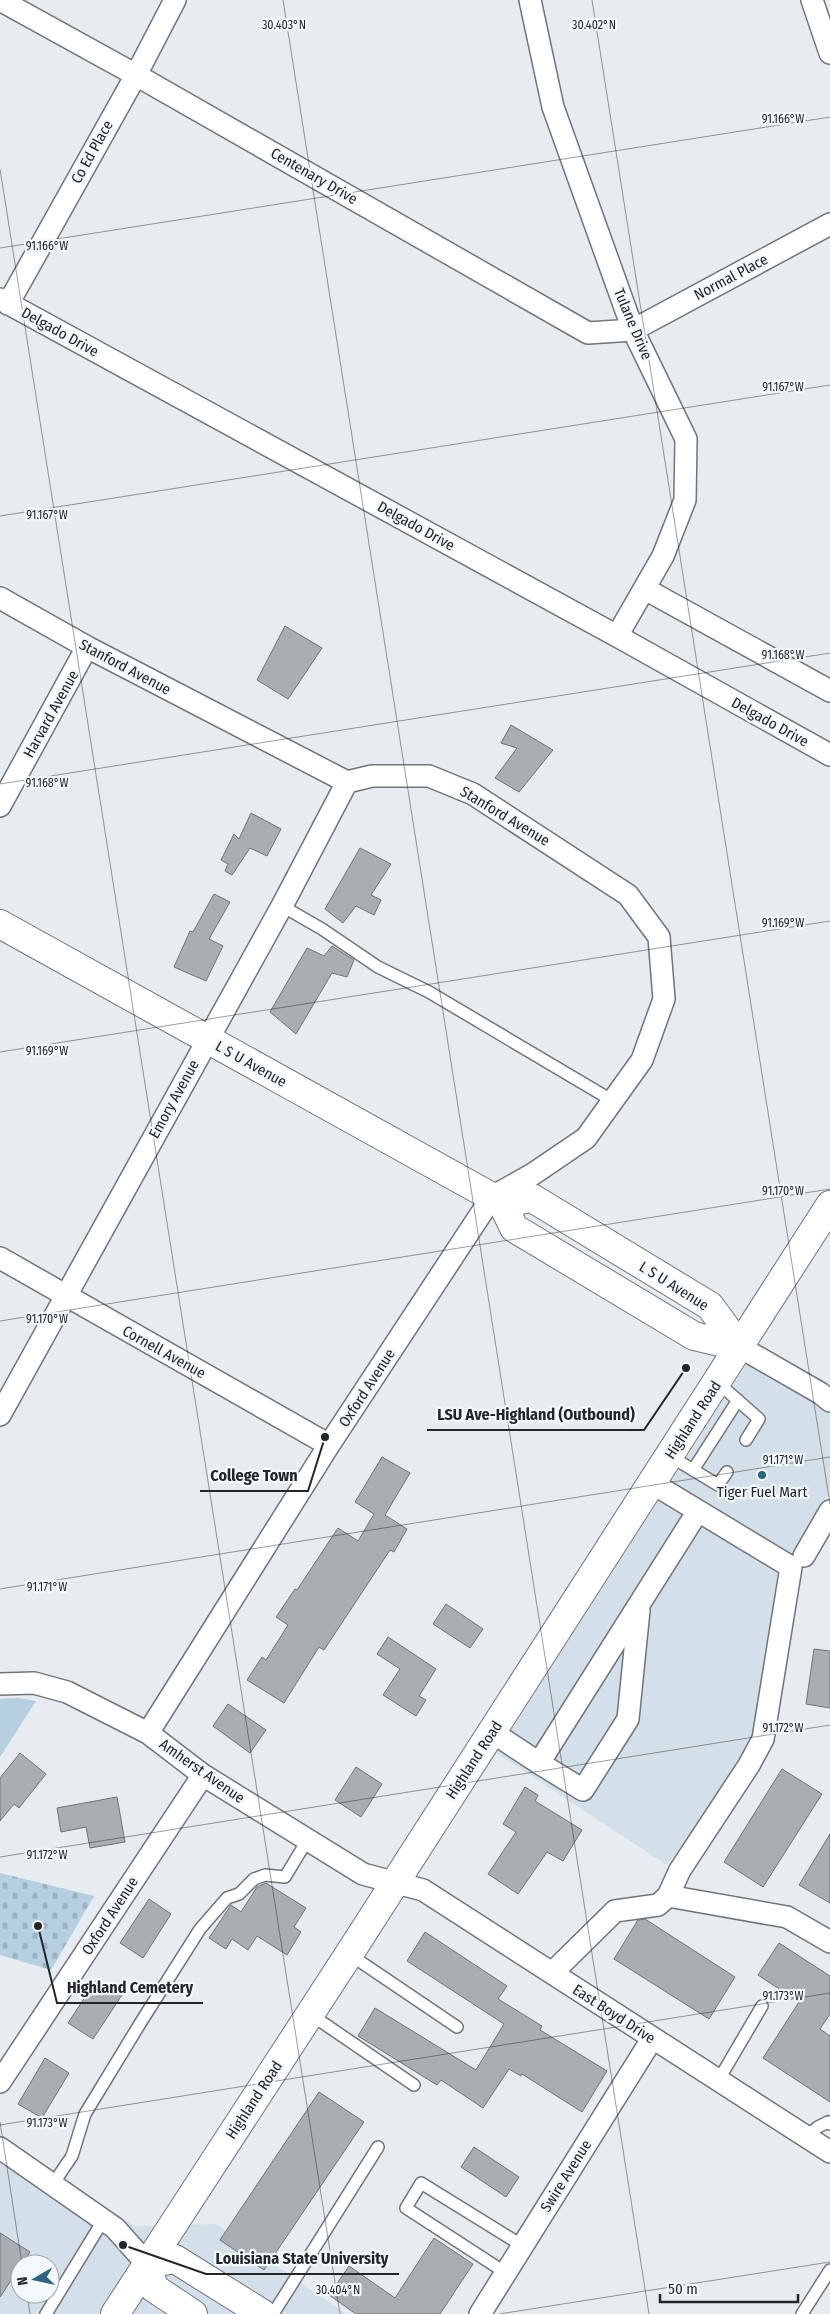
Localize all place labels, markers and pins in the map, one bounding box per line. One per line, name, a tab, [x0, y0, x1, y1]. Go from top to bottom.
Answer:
callout: LSU Ave-Highland (Outbound)	[427, 1399, 644, 1430]
callout: College Town	[200, 1460, 308, 1491]
marker: Tiger Fuel Mart	[756, 1469, 768, 1481]
place label: Tiger Fuel Mart	[717, 1483, 807, 1501]
callout: Highland Cemetery	[57, 1972, 203, 2003]
callout: Louisiana State University	[206, 2243, 399, 2274]

